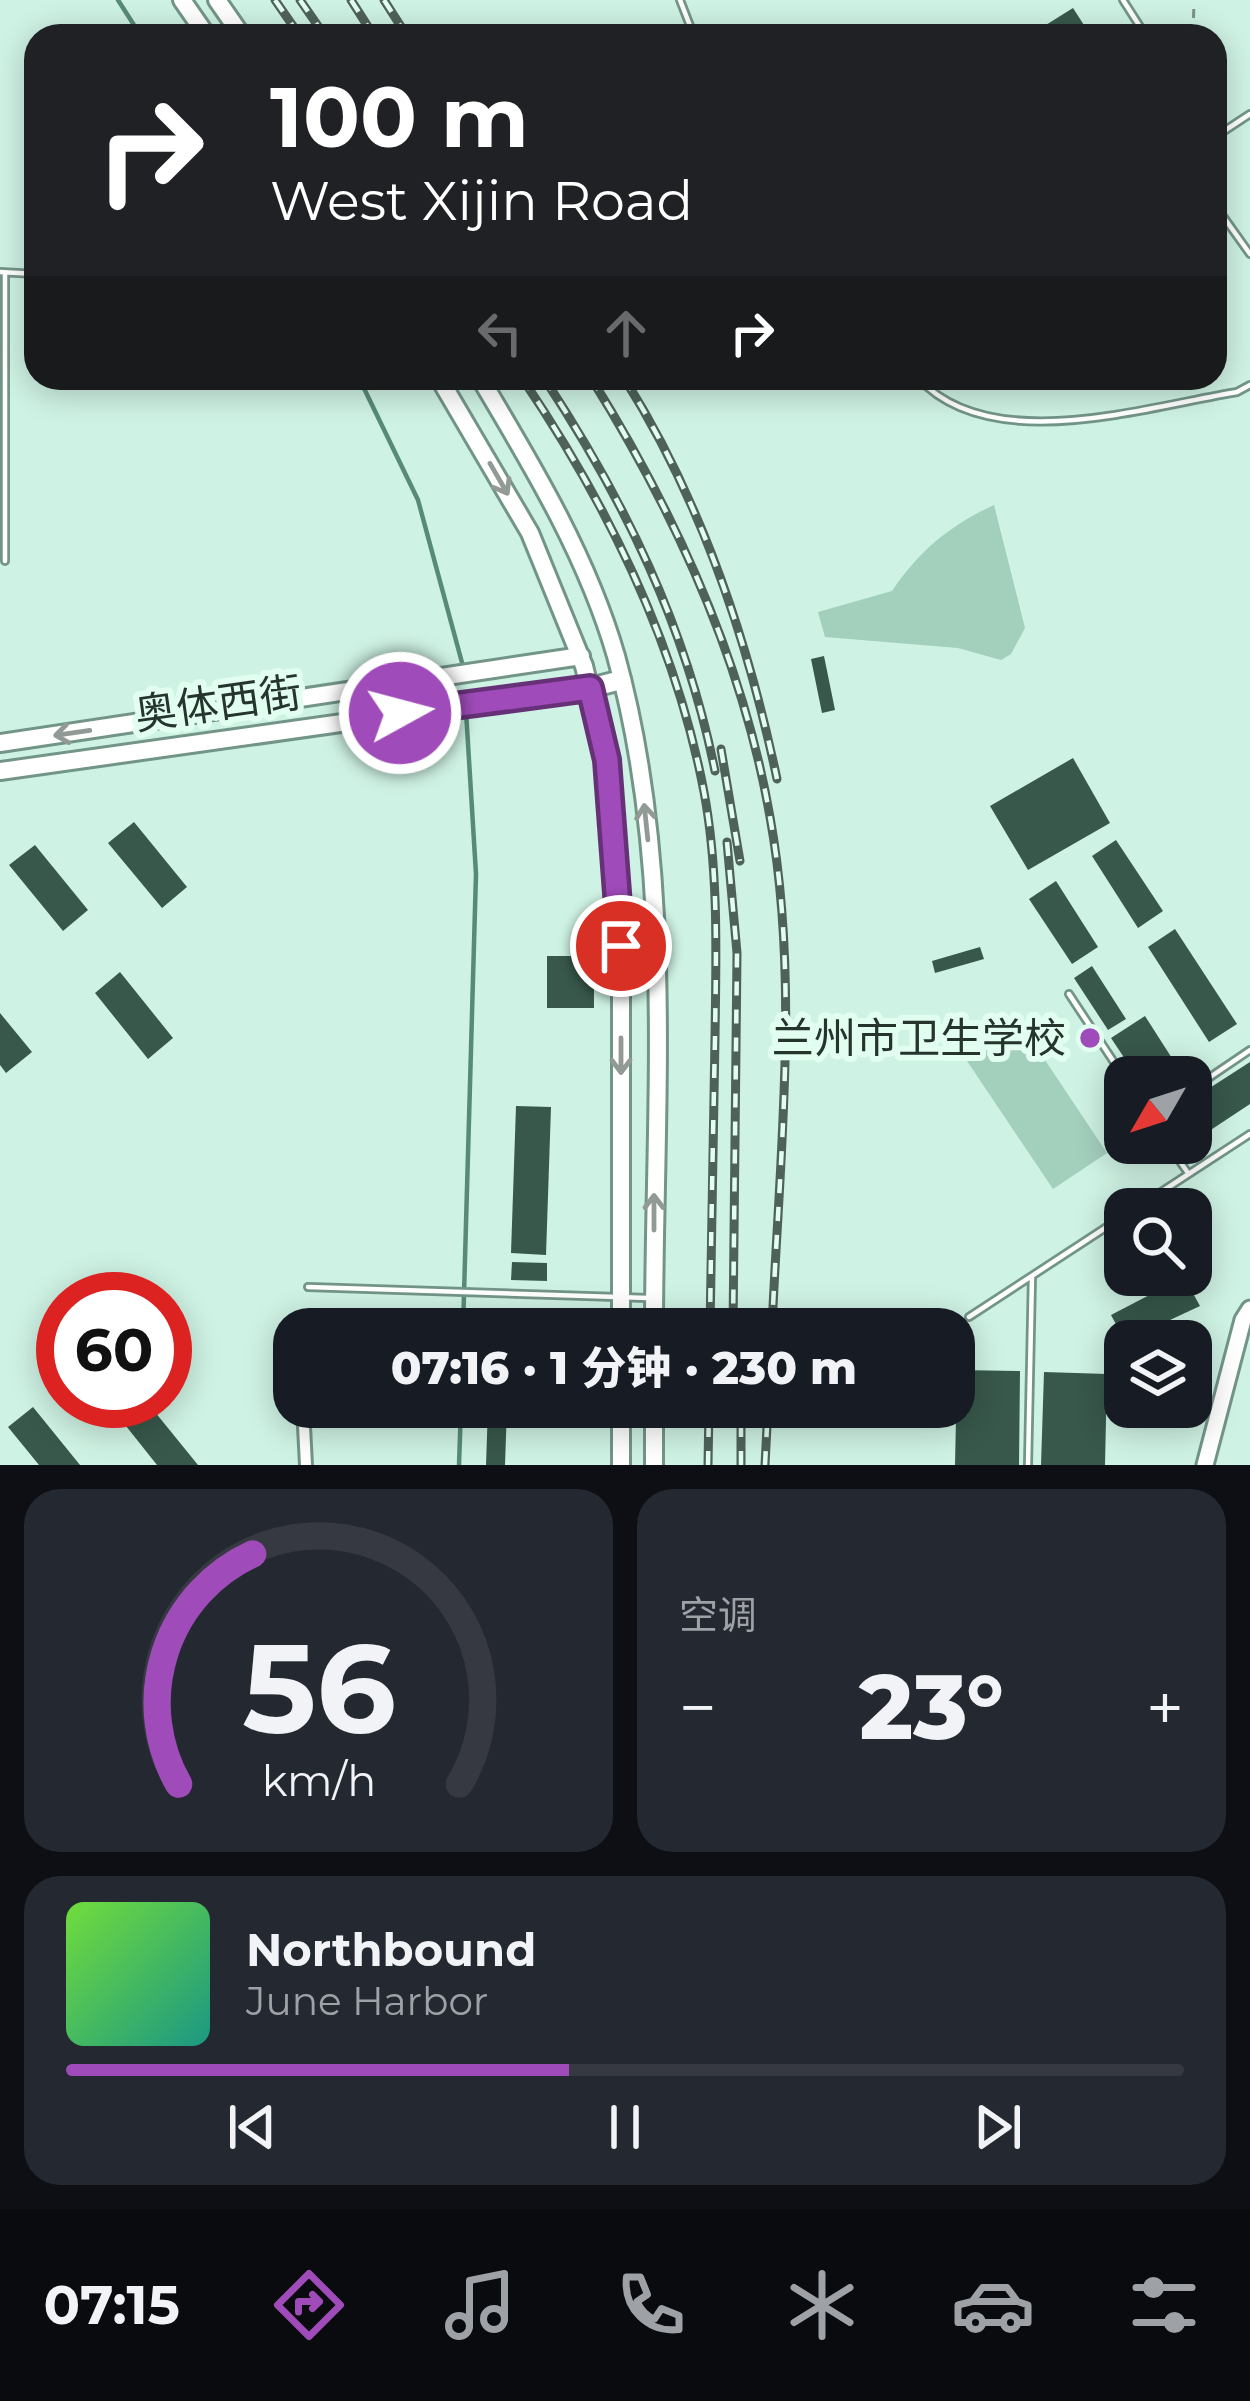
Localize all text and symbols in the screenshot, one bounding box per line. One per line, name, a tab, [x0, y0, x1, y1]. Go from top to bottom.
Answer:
text: 100 m	[270, 66, 529, 168]
icon: right	[72, 72, 228, 228]
text: West Xijin Road	[270, 168, 693, 234]
icon: left	[467, 300, 533, 366]
icon: ahead	[593, 300, 659, 366]
icon: right	[719, 300, 785, 366]
one-way arrow	[487, 461, 511, 496]
position arrow	[337, 650, 463, 776]
street label: 奥体西街	[131, 666, 305, 740]
one-way arrow	[53, 722, 92, 745]
one-way arrow	[634, 804, 656, 843]
pin	[570, 895, 672, 997]
icon: arrive	[588, 913, 654, 979]
place label: 兰州市卫生学校	[772, 1012, 1066, 1064]
marker: 兰州市卫生学校	[1077, 1025, 1103, 1051]
one-way arrow	[610, 1036, 632, 1075]
north arrow	[1104, 1056, 1212, 1164]
map controls	[1104, 1056, 1212, 1428]
button: search	[1104, 1188, 1212, 1296]
one-way arrow	[643, 1193, 665, 1232]
speed limit sign: 60	[36, 1272, 192, 1428]
button: layers	[1104, 1320, 1212, 1428]
text: 07:16 · 1 分钟 · 230 m	[391, 1340, 857, 1395]
text: 空调	[679, 1591, 757, 1639]
text: 56	[242, 1612, 395, 1764]
text: 23°	[859, 1652, 1004, 1762]
text: −	[679, 1667, 717, 1748]
text: +	[1146, 1667, 1184, 1748]
text: km/h	[261, 1753, 376, 1806]
text: Northbound	[246, 1922, 536, 1977]
text: June Harbor	[246, 1977, 488, 2025]
icon: previous	[219, 2094, 285, 2160]
icon: pause	[592, 2094, 658, 2160]
icon: next	[965, 2094, 1031, 2160]
icon: directions	[267, 2263, 351, 2347]
icon: music	[438, 2263, 522, 2347]
icon: phone	[609, 2263, 693, 2347]
icon: climate	[780, 2263, 864, 2347]
icon: car	[951, 2263, 1035, 2347]
icon: filters	[1122, 2263, 1206, 2347]
text: 07:15	[44, 2272, 180, 2338]

